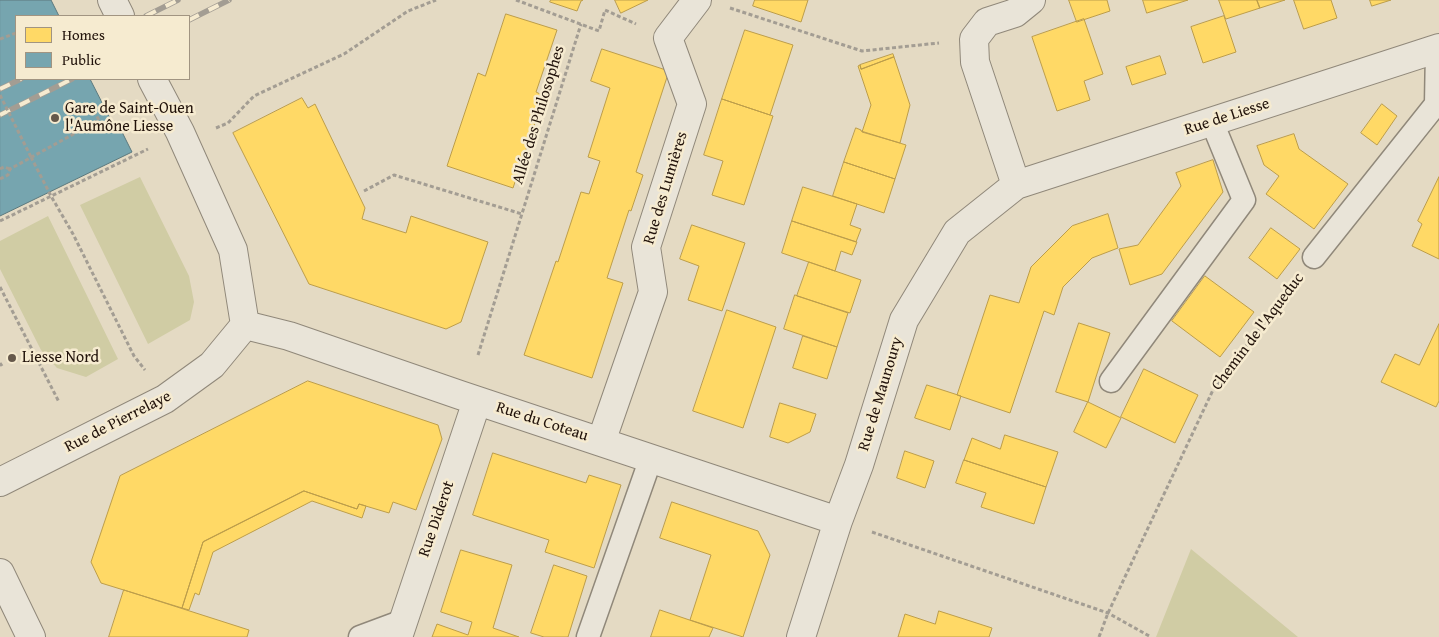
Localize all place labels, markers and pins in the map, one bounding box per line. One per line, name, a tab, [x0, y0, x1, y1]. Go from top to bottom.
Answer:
place label: Gare de Saint-Ouen l'Aumône Liesse	[65, 99, 194, 137]
marker: Gare de Saint-Ouen l'Aumône Liesse	[49, 112, 61, 124]
place label: Liesse Nord	[22, 348, 99, 368]
marker: Liesse Nord	[6, 352, 18, 364]

